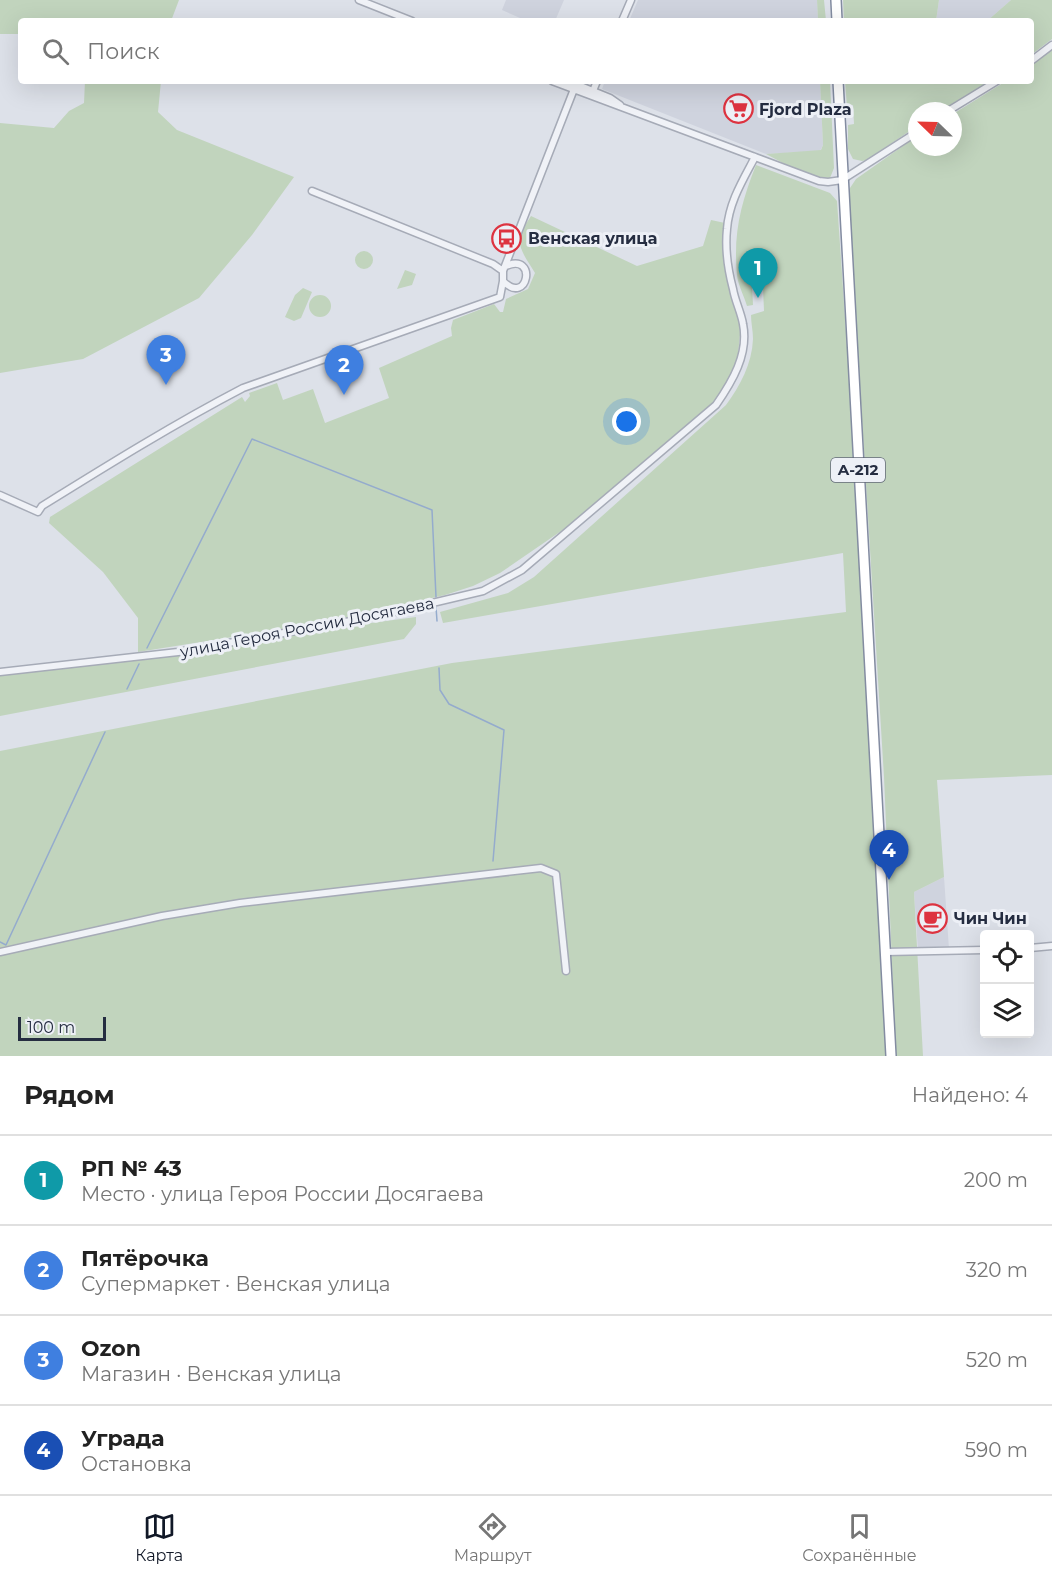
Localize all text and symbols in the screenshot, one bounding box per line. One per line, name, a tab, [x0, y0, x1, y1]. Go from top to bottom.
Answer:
search box	[18, 18, 1034, 84]
icon: search	[39, 35, 72, 68]
text: Поиск	[87, 38, 159, 65]
supermarket icon: Fjord Plaza	[722, 93, 754, 125]
place label: Fjord Plaza	[759, 100, 852, 119]
north arrow	[908, 102, 962, 156]
bus stop icon: Венская улица	[491, 222, 523, 254]
place label: Венская улица	[528, 229, 657, 248]
pin: 1	[738, 248, 777, 298]
pin: 3	[146, 336, 186, 385]
pin: 2	[324, 346, 364, 395]
your location	[612, 407, 641, 436]
road number: А-212	[831, 458, 885, 482]
street label: улица Героя России Досягаева	[177, 594, 436, 662]
pin: 4	[870, 830, 908, 880]
cafe icon: Чин Чин	[917, 902, 949, 934]
place label: Чин Чин	[954, 909, 1027, 928]
map controls	[980, 930, 1034, 1038]
button: locate	[980, 930, 1034, 984]
button: layers	[980, 984, 1034, 1038]
scale bar	[18, 1014, 106, 1042]
text: 100 m	[27, 1018, 75, 1037]
text: Рядом	[24, 1079, 115, 1111]
text: Найдено: 4	[912, 1083, 1028, 1107]
text: РП № 43	[81, 1155, 182, 1182]
text: 1	[40, 1168, 47, 1192]
text: 200 m	[964, 1168, 1028, 1192]
text: Место · улица Героя России Досягаева	[81, 1182, 484, 1206]
text: Пятёрочка	[81, 1245, 209, 1272]
text: 2	[38, 1258, 49, 1282]
text: 320 m	[966, 1258, 1028, 1282]
text: Супермаркет · Венская улица	[81, 1272, 390, 1296]
text: Ozon	[81, 1335, 141, 1362]
text: 3	[38, 1348, 49, 1372]
text: 520 m	[966, 1348, 1028, 1372]
text: Магазин · Венская улица	[81, 1362, 342, 1386]
text: Уграда	[81, 1425, 165, 1452]
text: 4	[37, 1438, 50, 1462]
text: 590 m	[965, 1438, 1028, 1462]
text: Остановка	[81, 1452, 192, 1476]
tab: Карта	[135, 1510, 183, 1565]
tab: Маршрут	[454, 1510, 532, 1565]
tab: Сохранённые	[802, 1510, 917, 1565]

